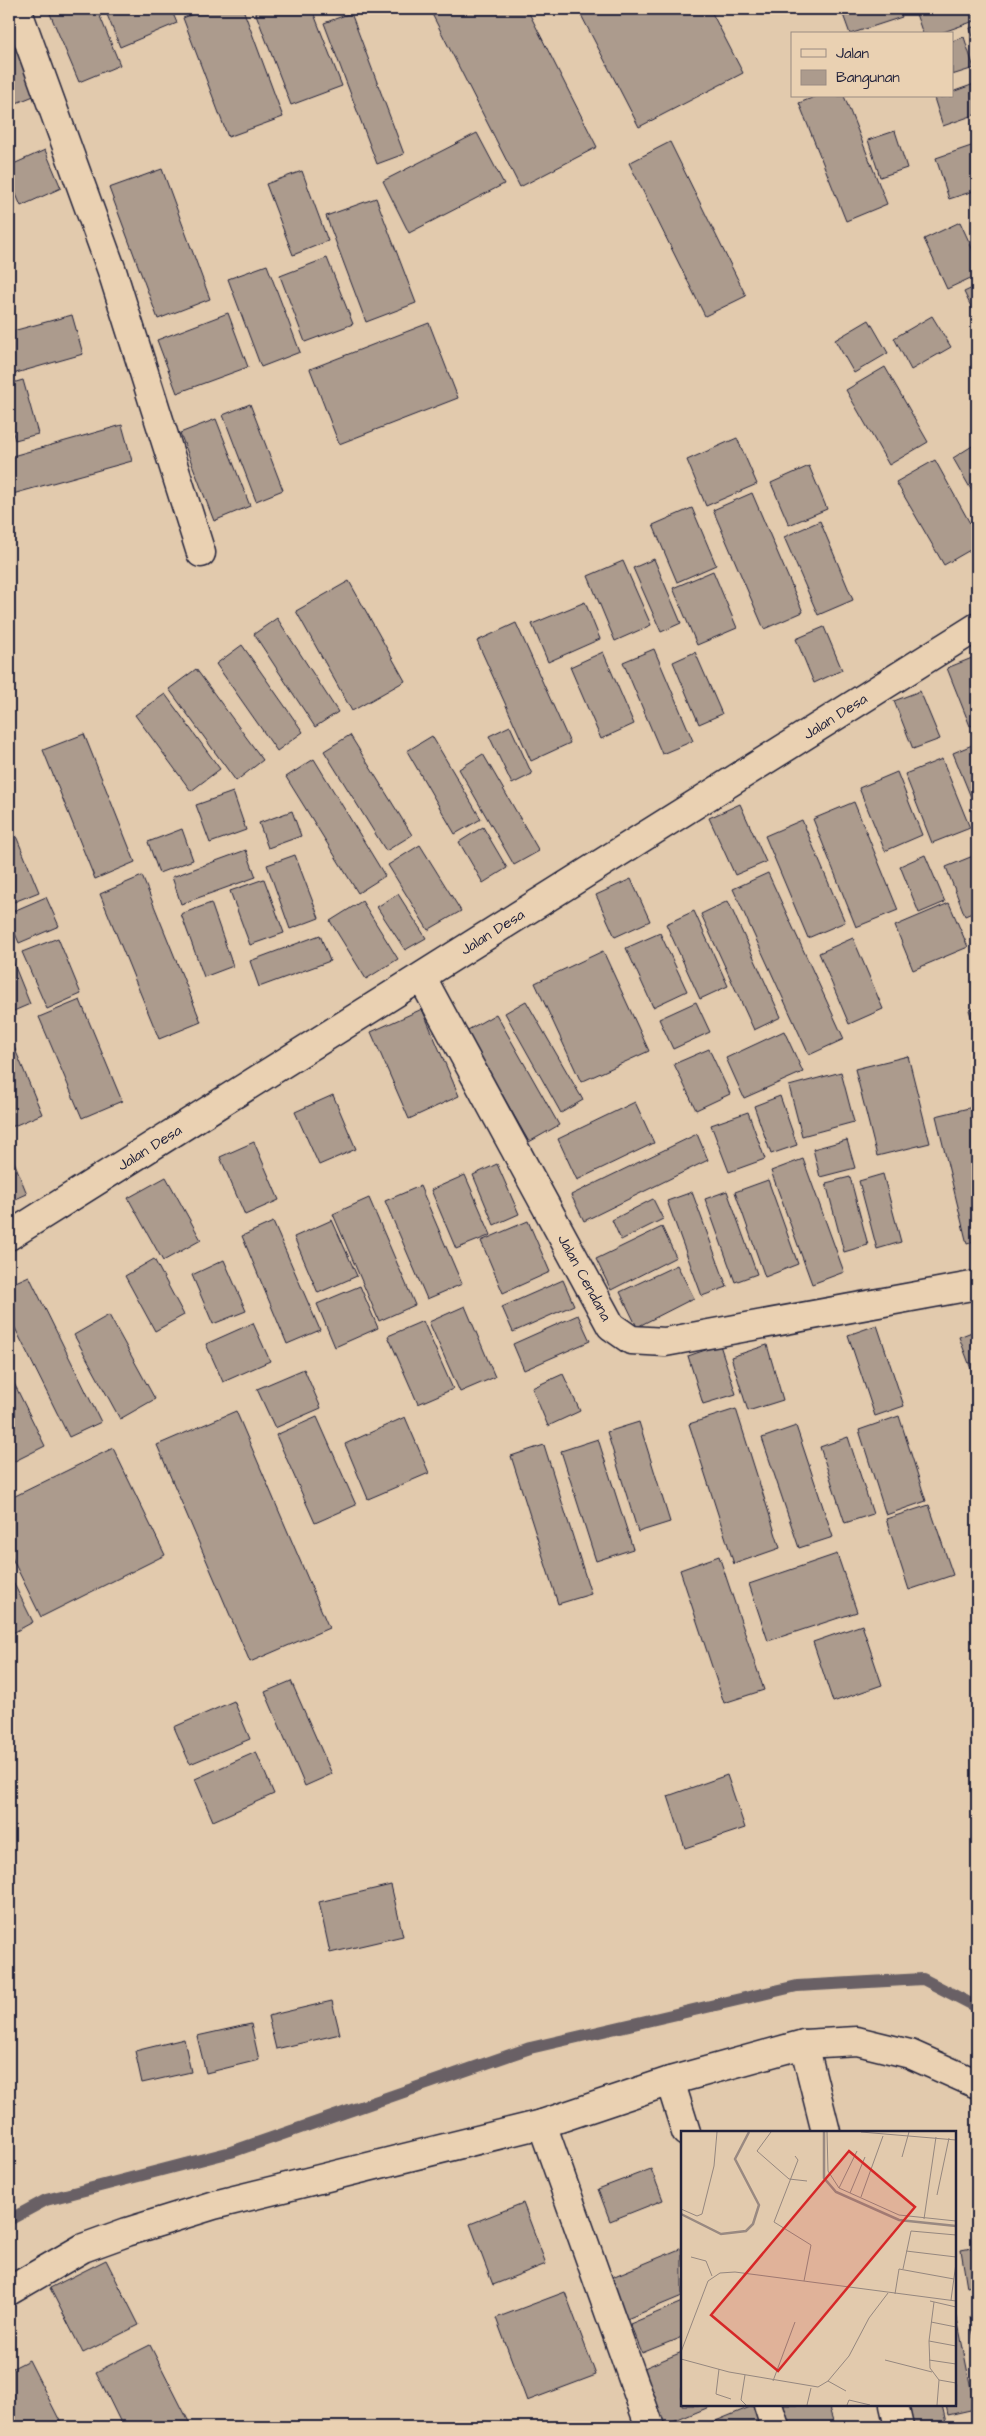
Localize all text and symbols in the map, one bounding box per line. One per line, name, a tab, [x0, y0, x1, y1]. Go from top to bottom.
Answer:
legend	[791, 32, 954, 98]
text: Jalan	[836, 43, 870, 64]
text: Bangunan	[836, 67, 900, 89]
street label: Jalan Desa	[799, 688, 872, 745]
street label: Jalan Desa	[456, 904, 529, 960]
street label: Jalan Desa	[114, 1120, 186, 1176]
street label: Jalan Cendana	[552, 1231, 617, 1325]
inset map	[681, 2131, 956, 2406]

